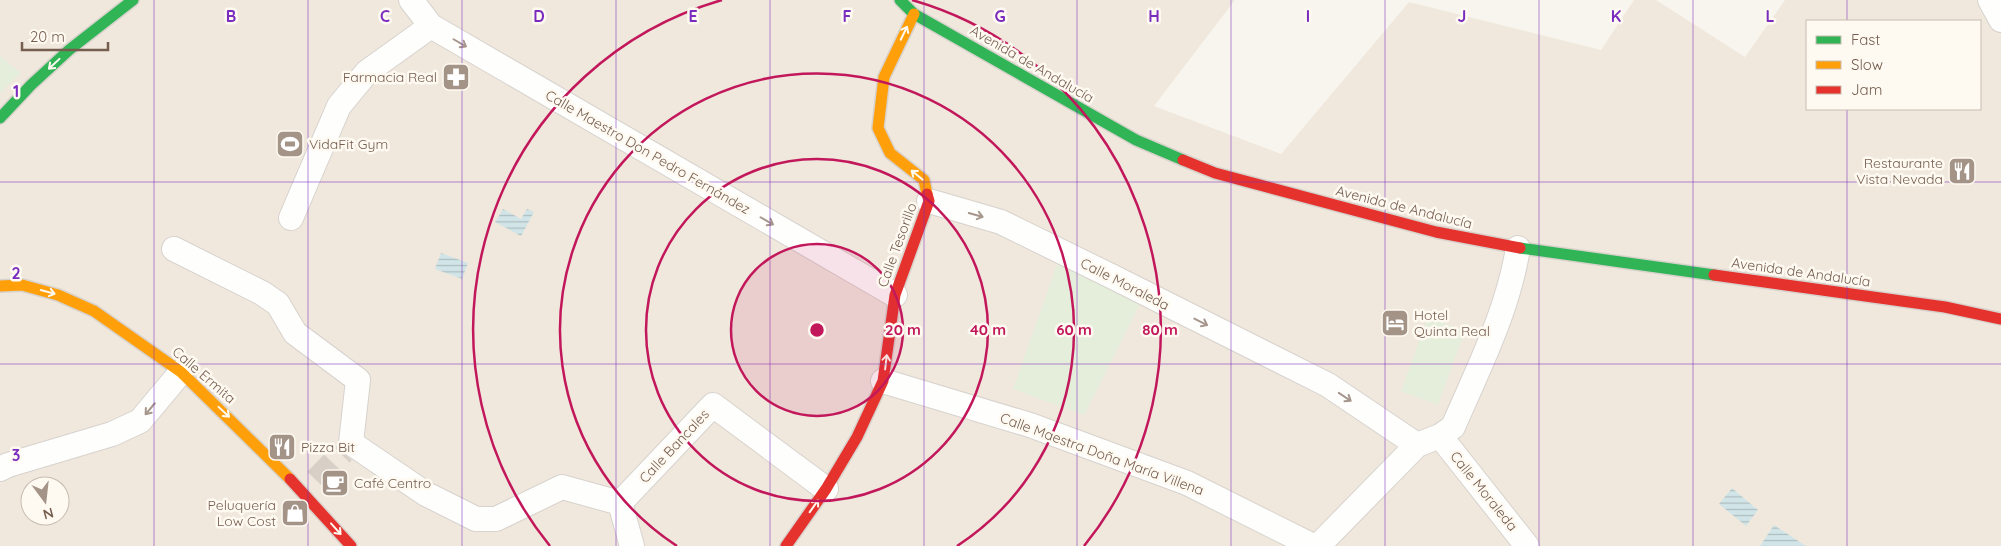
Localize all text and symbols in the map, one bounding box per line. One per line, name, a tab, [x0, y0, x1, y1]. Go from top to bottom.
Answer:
text: B	[226, 6, 236, 26]
text: C	[380, 6, 390, 26]
text: D	[533, 6, 545, 26]
text: E	[688, 6, 698, 26]
text: F	[843, 6, 852, 26]
text: G	[994, 6, 1006, 26]
text: H	[1148, 6, 1160, 26]
text: I	[1306, 6, 1310, 26]
text: J	[1458, 6, 1466, 26]
text: K	[1611, 6, 1621, 26]
text: L	[1766, 6, 1775, 26]
scale bar	[22, 20, 109, 52]
legend	[1806, 20, 1981, 110]
street label: Avenida de Andalucía	[967, 21, 1097, 107]
one-way arrow	[900, 26, 909, 41]
text: 20 m	[30, 27, 65, 46]
text: Fast	[1851, 30, 1880, 49]
one-way arrow	[452, 38, 467, 48]
text: Slow	[1851, 55, 1883, 74]
one-way arrow	[48, 58, 60, 70]
pharmacy icon: Farmacia Real	[441, 62, 471, 92]
place label: Farmacia Real	[343, 68, 437, 86]
text: Jam	[1851, 80, 1882, 99]
text: 1	[13, 81, 19, 101]
street label: Calle Maestro Don Pedro Fernández	[542, 86, 754, 218]
sports icon: VidaFit Gym	[275, 129, 305, 159]
place label: VidaFit Gym	[309, 135, 388, 153]
place label: Restaurante Vista Nevada	[1856, 154, 1943, 188]
restaurant icon: Restaurante Vista Nevada	[1947, 156, 1977, 186]
one-way arrow	[911, 169, 924, 180]
street label: Avenida de Andalucía	[1334, 181, 1474, 233]
street label: Calle Tesorillo	[873, 200, 921, 290]
one-way arrow	[967, 210, 983, 220]
one-way arrow	[759, 216, 774, 226]
street label: Avenida de Andalucía	[1730, 253, 1872, 291]
street label: Calle Moraleda	[1078, 254, 1172, 314]
text: 2	[11, 263, 21, 283]
one-way arrow	[39, 288, 55, 298]
place label: Hotel Quinta Real	[1414, 306, 1490, 340]
hotel icon: Hotel Quinta Real	[1380, 308, 1410, 338]
one-way arrow	[1194, 317, 1209, 327]
text: 20 m	[885, 320, 921, 339]
text: 40 m	[970, 320, 1006, 339]
text: 60 m	[1056, 320, 1092, 339]
text: 80 m	[1142, 320, 1178, 339]
centre of rings	[808, 321, 826, 339]
street label: Calle Ermita	[169, 343, 239, 407]
one-way arrow	[881, 354, 891, 370]
one-way arrow	[1338, 392, 1352, 402]
one-way arrow	[145, 402, 156, 415]
street label: Calle Bancales	[635, 405, 713, 487]
one-way arrow	[218, 406, 230, 418]
street label: Calle Maestra Doña María Villena	[998, 409, 1206, 499]
restaurant icon: Pizza Bit	[267, 432, 297, 462]
place label: Pizza Bit	[301, 438, 355, 456]
text: 3	[12, 445, 20, 465]
street label: Calle Moraleda	[1446, 448, 1522, 534]
cafe icon: Café Centro	[320, 468, 350, 498]
place label: Café Centro	[354, 474, 431, 492]
north arrow	[20, 476, 70, 526]
place label: Peluquería Low Cost	[208, 496, 276, 530]
shop icon: Peluquería Low Cost	[280, 498, 310, 528]
one-way arrow	[809, 499, 819, 513]
text: N	[41, 504, 56, 524]
one-way arrow	[330, 523, 342, 536]

